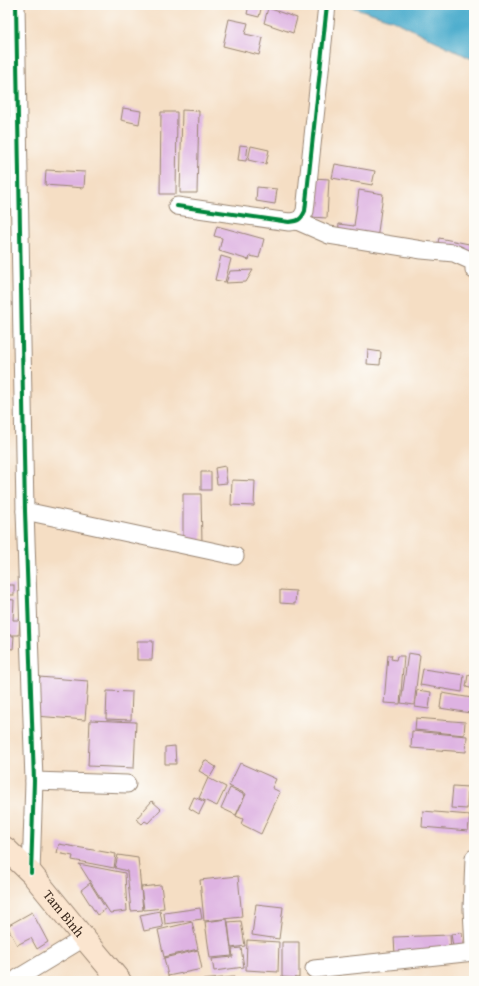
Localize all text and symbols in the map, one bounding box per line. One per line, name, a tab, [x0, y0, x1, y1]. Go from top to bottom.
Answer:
street label: Tam Bình	[38, 885, 89, 941]

